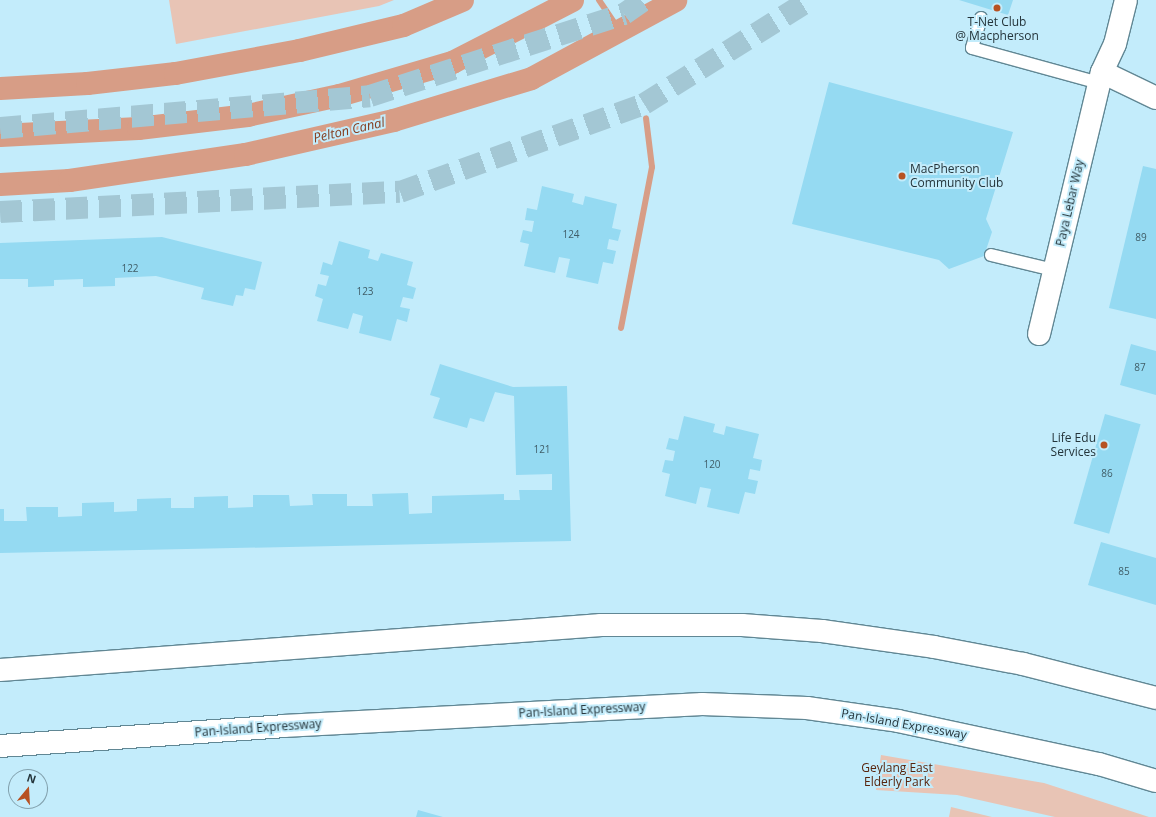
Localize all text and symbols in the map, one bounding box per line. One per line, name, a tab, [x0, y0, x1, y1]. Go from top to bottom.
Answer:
marker: T-Net Club @ Macpherson	[992, 3, 1002, 13]
place label: T-Net Club @ Macpherson	[955, 15, 1039, 43]
water label: Pelton Canal	[312, 114, 386, 146]
street label: Paya Lebar Way	[1053, 158, 1087, 248]
place label: MacPherson Community Club	[910, 162, 1003, 190]
marker: MacPherson Community Club	[897, 171, 907, 181]
house number: 124	[562, 229, 580, 241]
house number: 89	[1135, 232, 1147, 244]
house number: 122	[121, 263, 139, 275]
house number: 123	[356, 286, 374, 298]
house number: 87	[1134, 362, 1146, 374]
place label: Life Edu Services	[1051, 431, 1096, 459]
marker: Life Edu Services	[1099, 440, 1109, 450]
house number: 121	[533, 444, 551, 456]
house number: 120	[703, 459, 721, 471]
house number: 86	[1101, 468, 1113, 480]
house number: 85	[1118, 566, 1130, 578]
street label: Pan-Island Expressway	[518, 699, 646, 721]
street label: Pan-Island Expressway	[840, 706, 968, 742]
street label: Pan-Island Expressway	[194, 716, 322, 740]
park label: Geylang East Elderly Park	[861, 761, 933, 789]
north arrow	[8, 769, 48, 809]
text: N	[25, 770, 38, 787]

